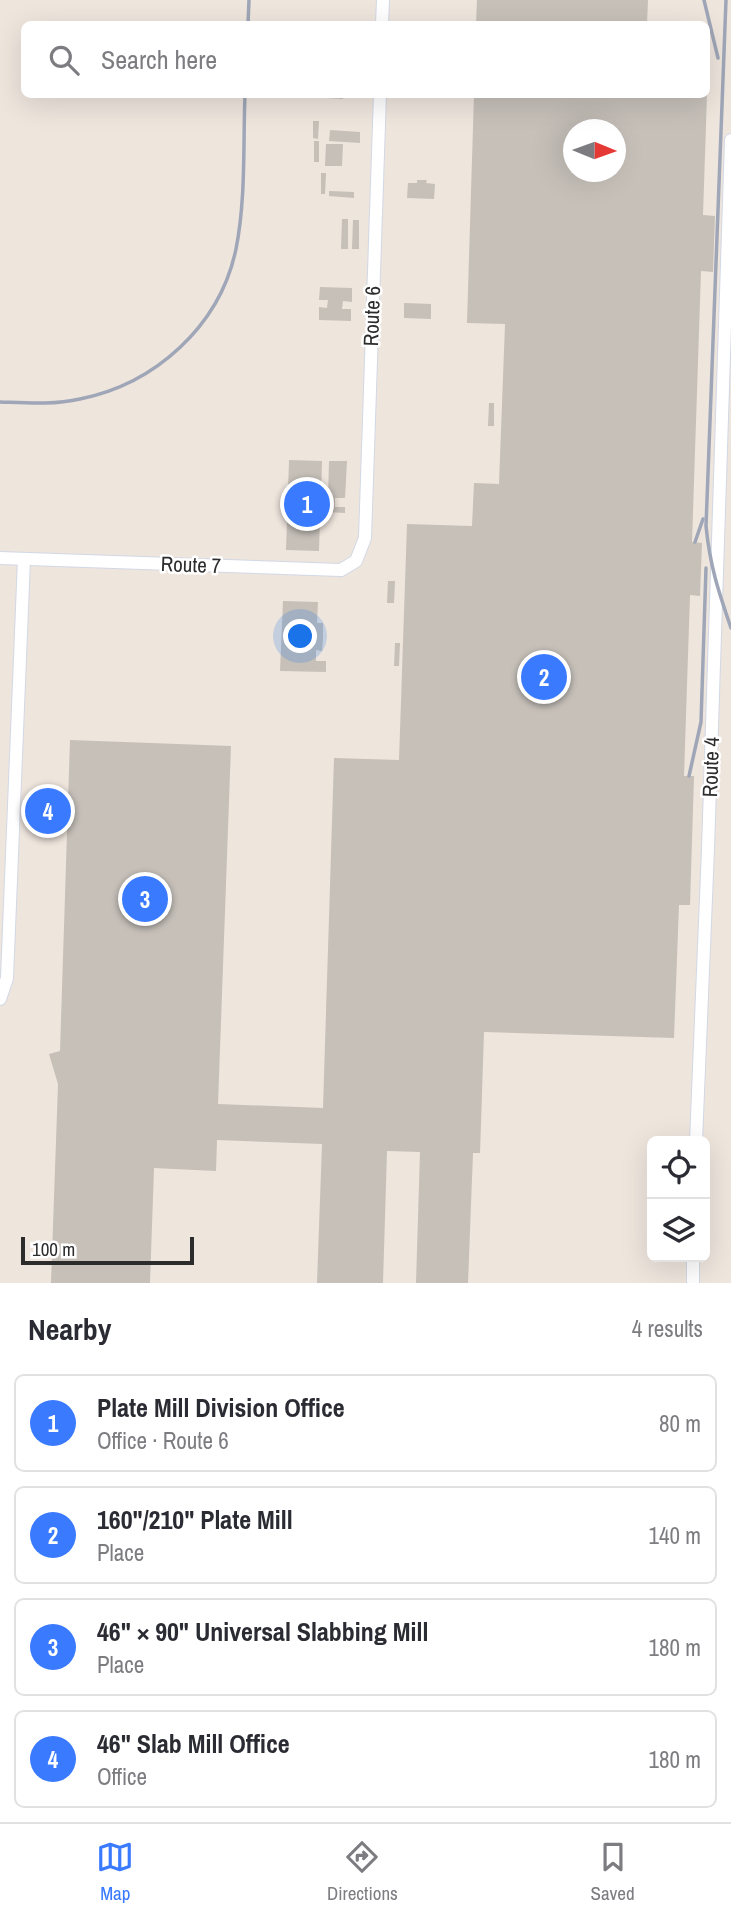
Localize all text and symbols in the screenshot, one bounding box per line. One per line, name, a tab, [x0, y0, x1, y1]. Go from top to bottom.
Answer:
search box	[21, 21, 710, 98]
icon: search	[45, 41, 83, 79]
text: Search here	[101, 42, 217, 77]
north arrow	[563, 119, 626, 182]
street label: Route 6	[356, 285, 387, 347]
pin: 1	[284, 478, 330, 530]
street label: Route 7	[160, 549, 222, 580]
your location	[283, 619, 317, 653]
pin: 2	[521, 651, 567, 703]
street label: Route 4	[695, 736, 726, 798]
pin: 4	[25, 785, 71, 837]
pin: 3	[122, 873, 168, 925]
map controls	[647, 1136, 710, 1262]
button: locate	[647, 1136, 710, 1199]
button: layers	[647, 1199, 710, 1262]
scale bar	[21, 1234, 194, 1266]
text: 100 m	[32, 1236, 75, 1262]
text: Nearby	[28, 1309, 111, 1349]
text: 4 results	[632, 1313, 703, 1344]
text: Plate Mill Division Office	[97, 1390, 345, 1425]
text: 1	[48, 1408, 58, 1439]
text: 80 m	[659, 1408, 701, 1439]
text: Office · Route 6	[97, 1425, 229, 1456]
text: 160"/210" Plate Mill	[97, 1502, 293, 1537]
text: 2	[48, 1520, 58, 1551]
text: 140 m	[649, 1520, 701, 1551]
text: Place	[97, 1537, 144, 1568]
text: 46" × 90" Universal Slabbing Mill	[97, 1614, 428, 1649]
text: 3	[48, 1632, 58, 1663]
text: 180 m	[649, 1632, 701, 1663]
text: Place	[97, 1649, 144, 1680]
text: 46" Slab Mill Office	[97, 1726, 290, 1761]
text: 4	[48, 1744, 58, 1775]
text: 180 m	[649, 1744, 701, 1775]
text: Office	[97, 1761, 147, 1792]
tab: Map	[96, 1838, 134, 1906]
tab: Directions	[327, 1838, 398, 1906]
tab: Saved	[591, 1838, 635, 1906]

